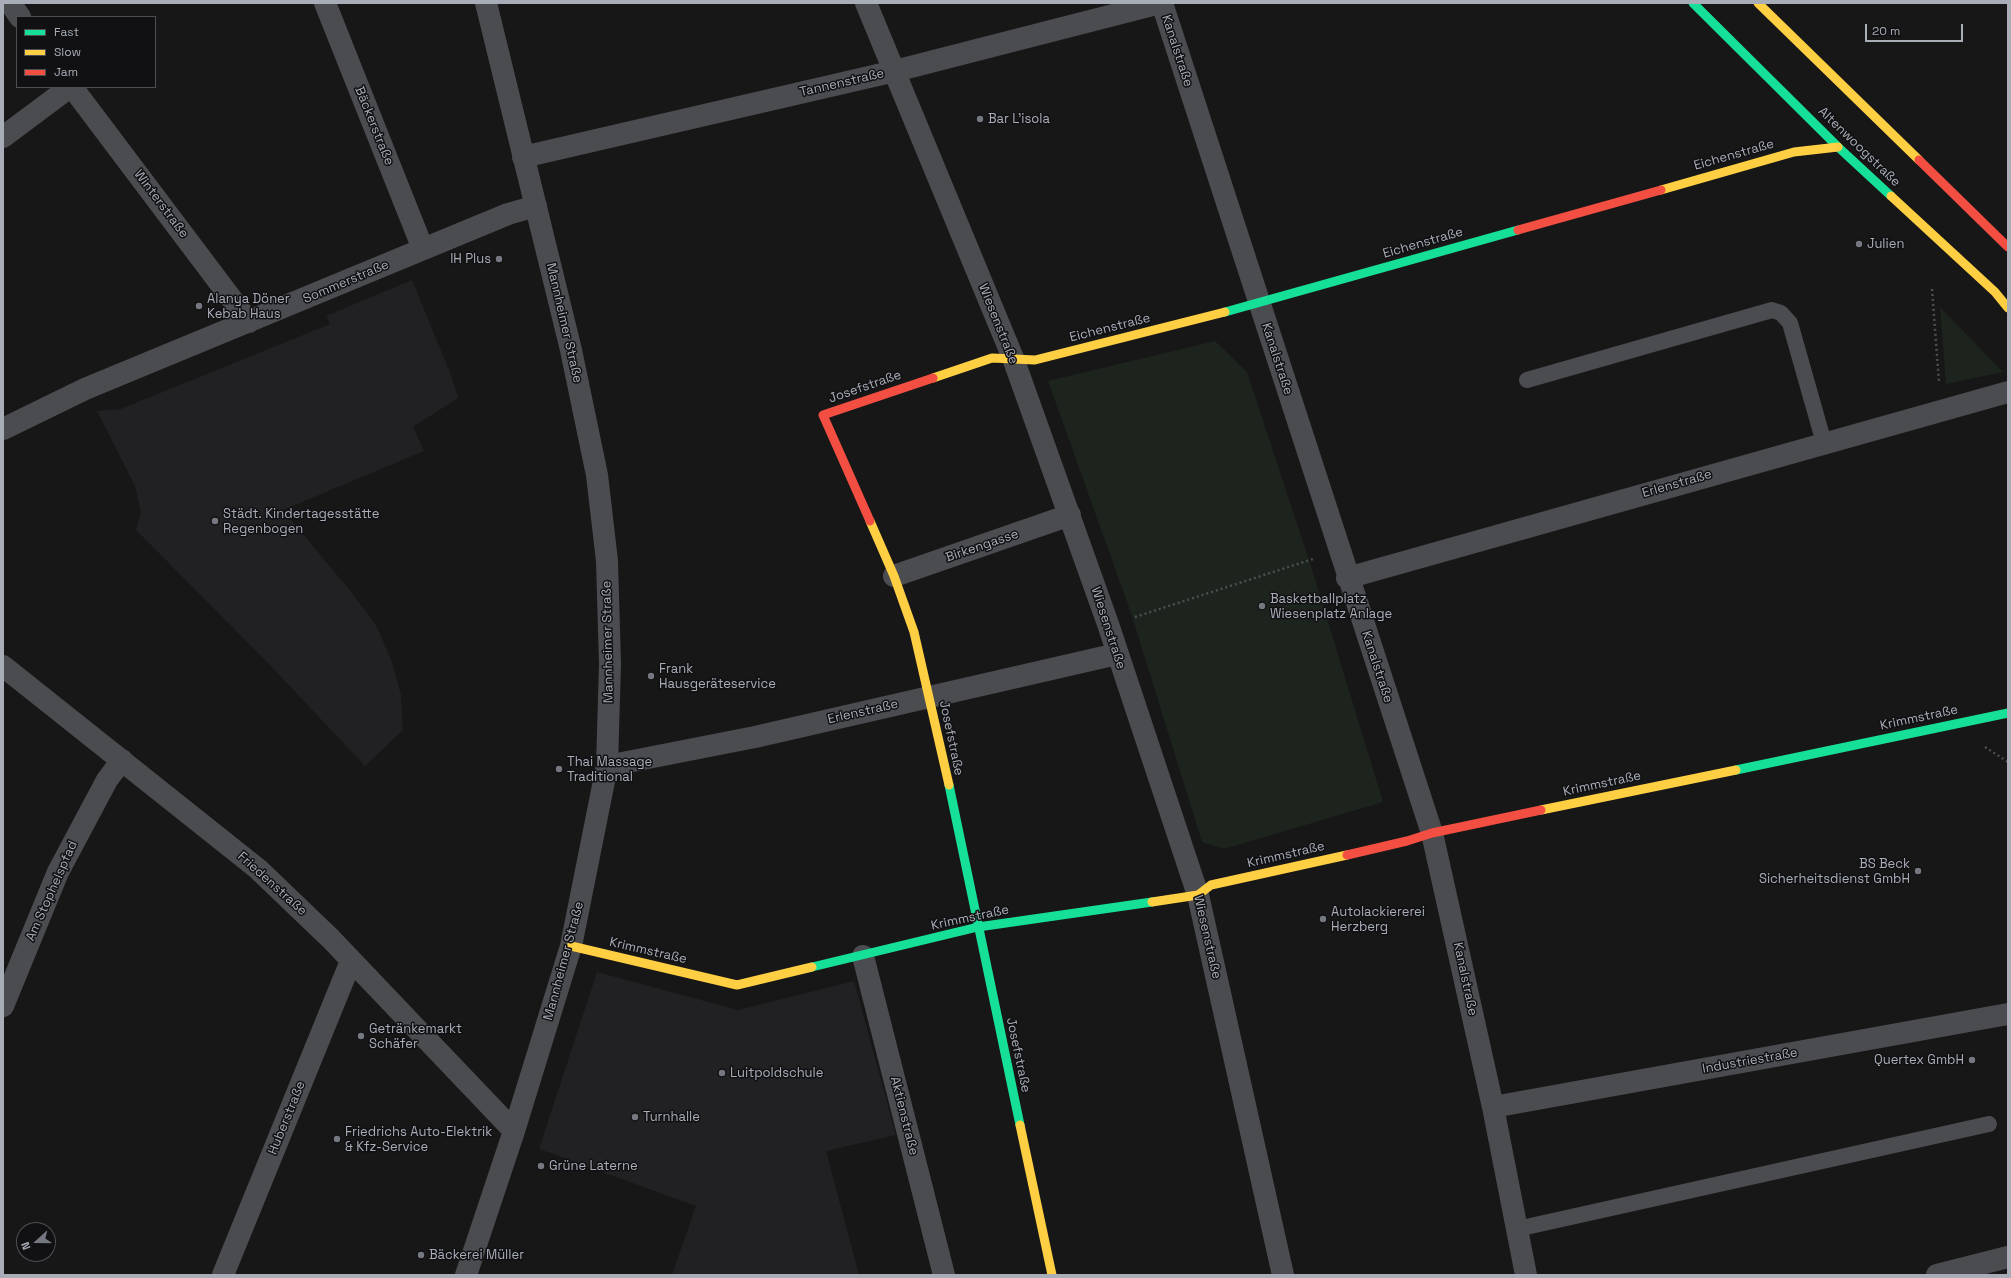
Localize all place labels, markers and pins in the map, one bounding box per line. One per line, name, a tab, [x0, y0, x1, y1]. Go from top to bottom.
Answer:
place label: Bar L'isola	[988, 111, 1050, 127]
marker: Bar L'isola	[975, 114, 985, 124]
place label: Julien	[1867, 236, 1904, 252]
marker: Julien	[1854, 239, 1864, 249]
place label: IH Plus	[450, 251, 491, 267]
marker: IH Plus	[494, 254, 504, 264]
place label: Alanya Döner Kebab Haus	[207, 291, 290, 322]
marker: Alanya Döner Kebab Haus	[194, 301, 204, 311]
place label: Städt. Kindertagesstätte Regenbogen	[223, 506, 379, 537]
marker: Städt. Kindertagesstätte Regenbogen	[210, 516, 220, 526]
place label: Basketballplatz Wiesenplatz Anlage	[1270, 591, 1392, 622]
marker: Basketballplatz Wiesenplatz Anlage	[1257, 601, 1267, 611]
place label: Frank Hausgeräteservice	[659, 661, 776, 692]
marker: Frank Hausgeräteservice	[646, 671, 656, 681]
place label: Thai Massage Traditional	[567, 754, 652, 785]
marker: Thai Massage Traditional	[554, 764, 564, 774]
place label: BS Beck Sicherheitsdienst GmbH	[1759, 856, 1910, 887]
marker: BS Beck Sicherheitsdienst GmbH	[1913, 866, 1923, 876]
place label: Autolackiererei Herzberg	[1331, 904, 1425, 935]
marker: Autolackiererei Herzberg	[1318, 914, 1328, 924]
place label: Getränkemarkt Schäfer	[369, 1021, 462, 1052]
marker: Getränkemarkt Schäfer	[356, 1031, 366, 1041]
place label: Quertex GmbH	[1874, 1052, 1964, 1068]
marker: Quertex GmbH	[1967, 1055, 1977, 1065]
place label: Luitpoldschule	[730, 1065, 823, 1081]
marker: Luitpoldschule	[717, 1068, 727, 1078]
place label: Turnhalle	[643, 1109, 700, 1125]
marker: Turnhalle	[630, 1112, 640, 1122]
place label: Friedrichs Auto-Elektrik & Kfz-Service	[345, 1124, 492, 1155]
marker: Friedrichs Auto-Elektrik & Kfz-Service	[332, 1134, 342, 1144]
place label: Grüne Laterne	[549, 1158, 638, 1174]
marker: Grüne Laterne	[536, 1161, 546, 1171]
place label: Bäckerei Müller	[429, 1247, 524, 1263]
marker: Bäckerei Müller	[416, 1250, 426, 1260]

